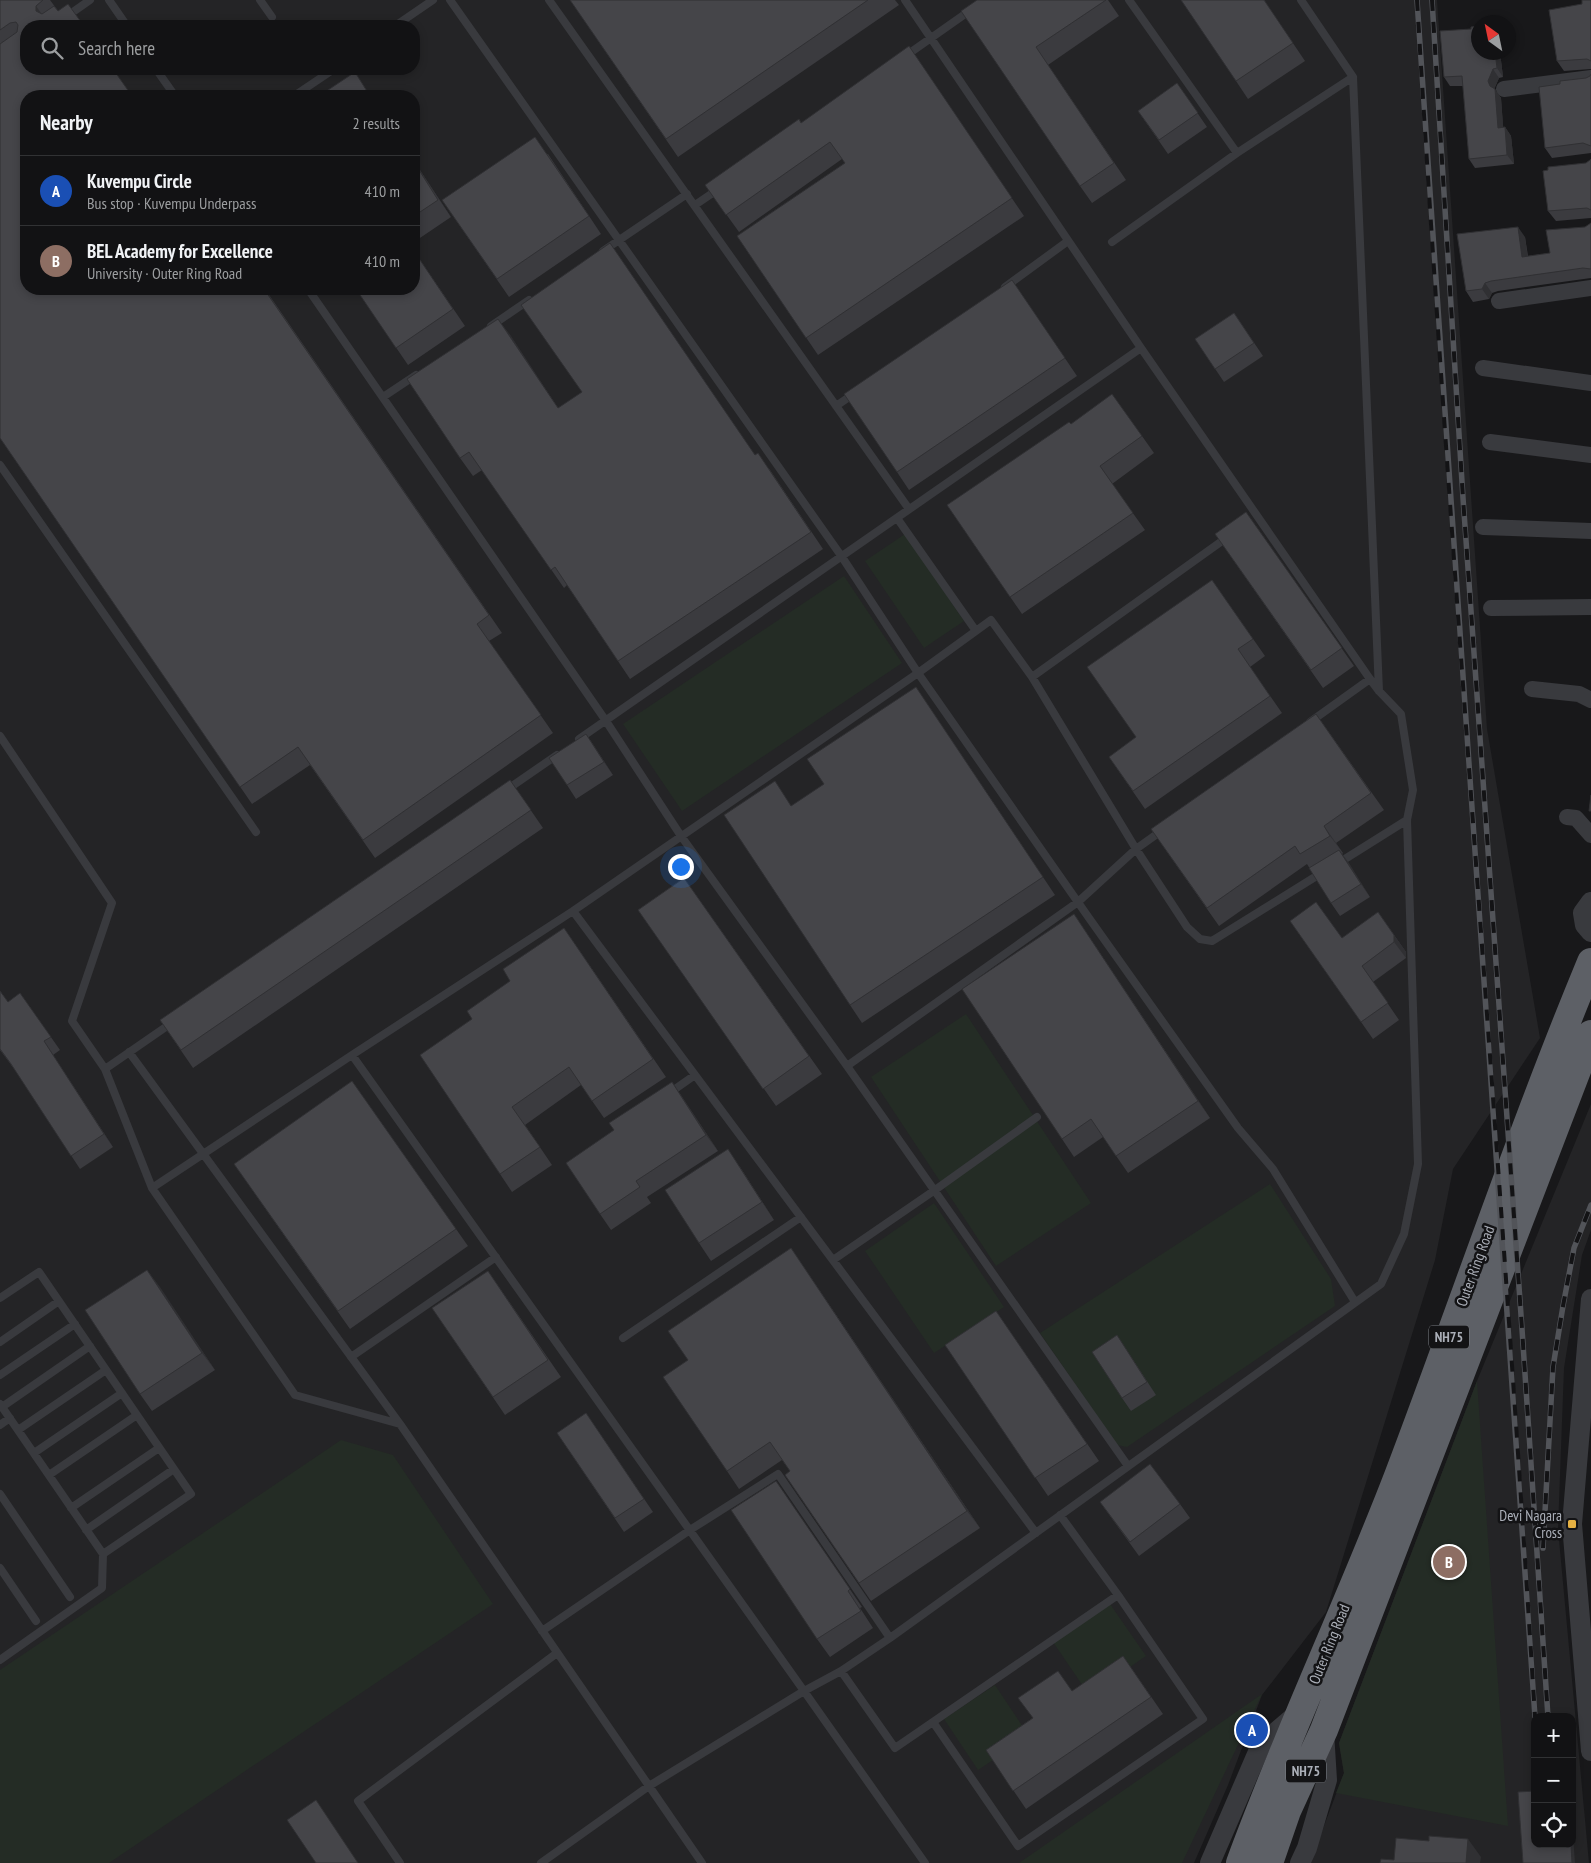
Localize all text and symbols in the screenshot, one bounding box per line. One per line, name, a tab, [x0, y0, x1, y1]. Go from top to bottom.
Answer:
north arrow	[1471, 15, 1516, 60]
search box	[20, 20, 420, 75]
icon: search	[38, 34, 66, 62]
text: Search here	[78, 36, 155, 60]
text: Nearby	[40, 109, 93, 136]
text: 2 results	[353, 113, 400, 133]
text: Kuvempu Circle	[87, 169, 192, 193]
text: A	[52, 181, 60, 201]
text: 410 m	[365, 181, 400, 201]
text: Bus stop · Kuvempu Underpass	[87, 193, 257, 213]
text: BEL Academy for Excellence	[87, 239, 273, 263]
text: B	[52, 251, 60, 271]
text: 410 m	[365, 251, 400, 271]
text: University · Outer Ring Road	[87, 263, 242, 283]
your location	[668, 854, 694, 880]
street label: Outer Ring Road	[1452, 1223, 1498, 1309]
road number: NH75	[1429, 1325, 1469, 1348]
place label: Devi Nagara Cross	[1499, 1506, 1562, 1542]
marker: Devi Nagara Cross	[1566, 1518, 1578, 1530]
pin: B	[1433, 1543, 1465, 1581]
street label: Outer Ring Road	[1304, 1601, 1354, 1687]
pin: A	[1236, 1711, 1268, 1749]
map controls	[1531, 1713, 1576, 1848]
button: +	[1531, 1713, 1576, 1758]
button: −	[1531, 1758, 1576, 1803]
road number: NH75	[1286, 1760, 1326, 1782]
button: locate	[1531, 1803, 1576, 1848]

